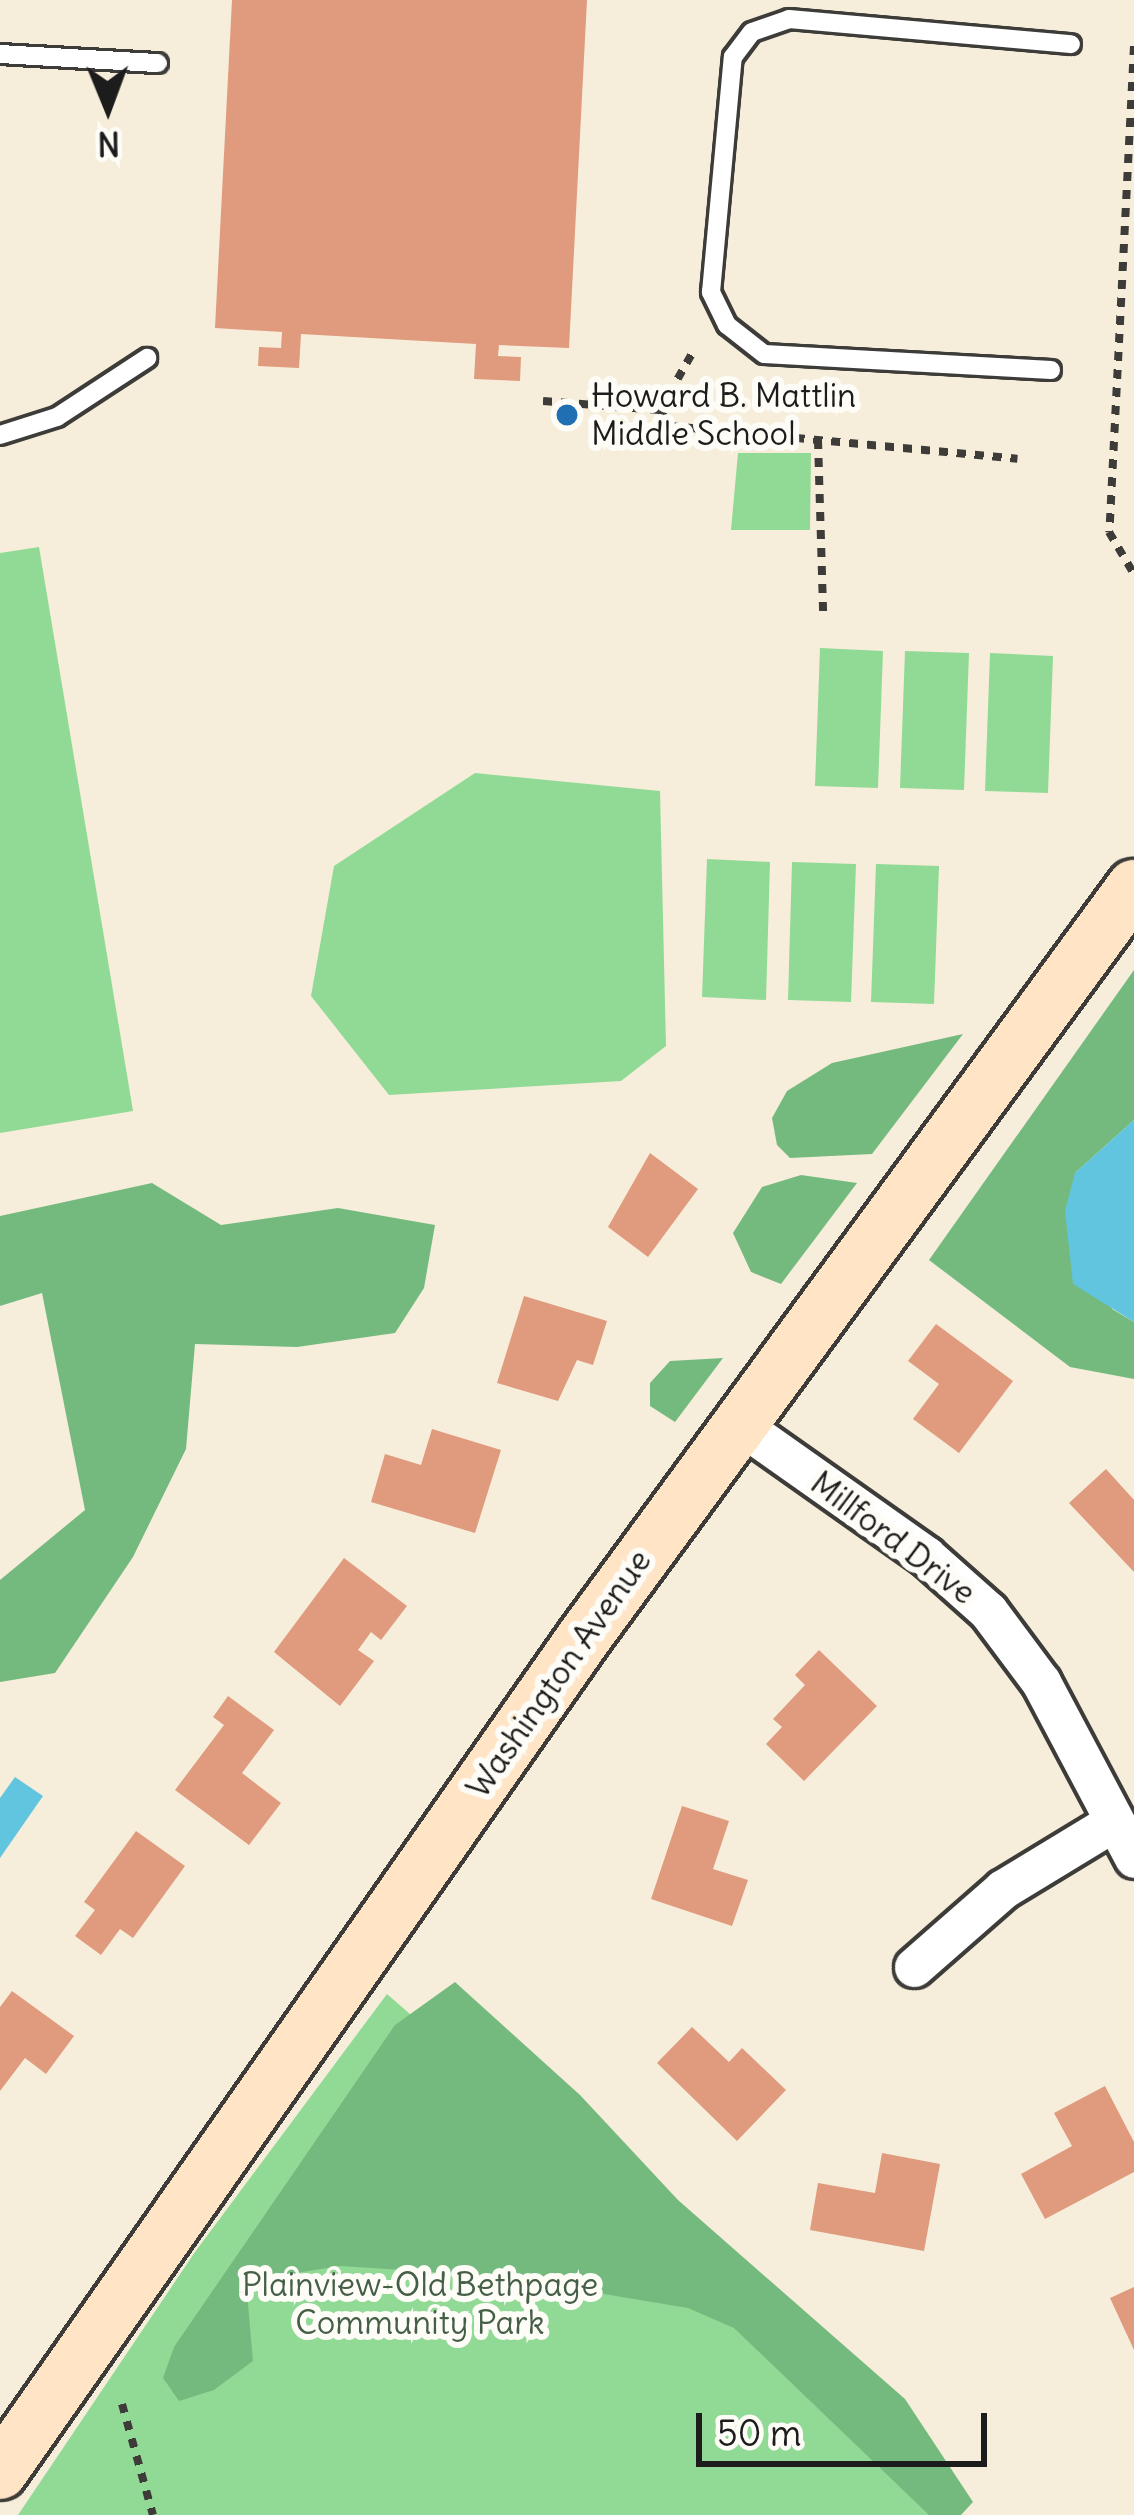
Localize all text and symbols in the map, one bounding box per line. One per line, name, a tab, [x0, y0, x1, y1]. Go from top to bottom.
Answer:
north arrow	[48, 48, 168, 168]
text: N	[97, 123, 120, 165]
place label: Howard B. Mattlin Middle School	[591, 376, 856, 454]
marker: Howard B. Mattlin Middle School	[554, 402, 580, 428]
street label: Millford Drive	[803, 1463, 983, 1613]
street label: Washington Avenue	[458, 1542, 660, 1806]
park label: Plainview-Old Bethpage Community Park	[242, 2265, 598, 2343]
scale bar	[702, 2389, 993, 2463]
text: 50 m	[717, 2411, 802, 2456]

